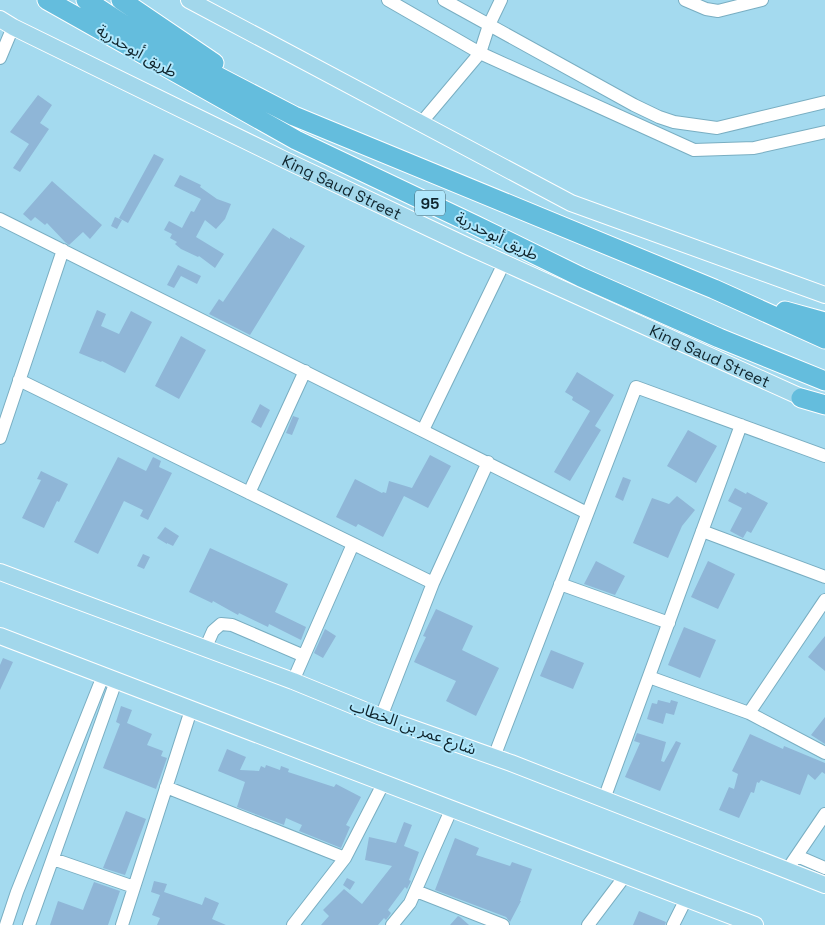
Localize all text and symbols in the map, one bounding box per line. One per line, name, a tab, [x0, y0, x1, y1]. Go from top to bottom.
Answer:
street label: طريق أبوحدرية	[93, 19, 181, 83]
street label: King Saud Street	[279, 150, 405, 224]
road number: 95	[415, 190, 445, 216]
street label: طريق أبوحدرية	[452, 207, 542, 265]
street label: King Saud Street	[646, 320, 773, 392]
street label: شارع عمر بن الخطاب	[346, 694, 479, 762]

